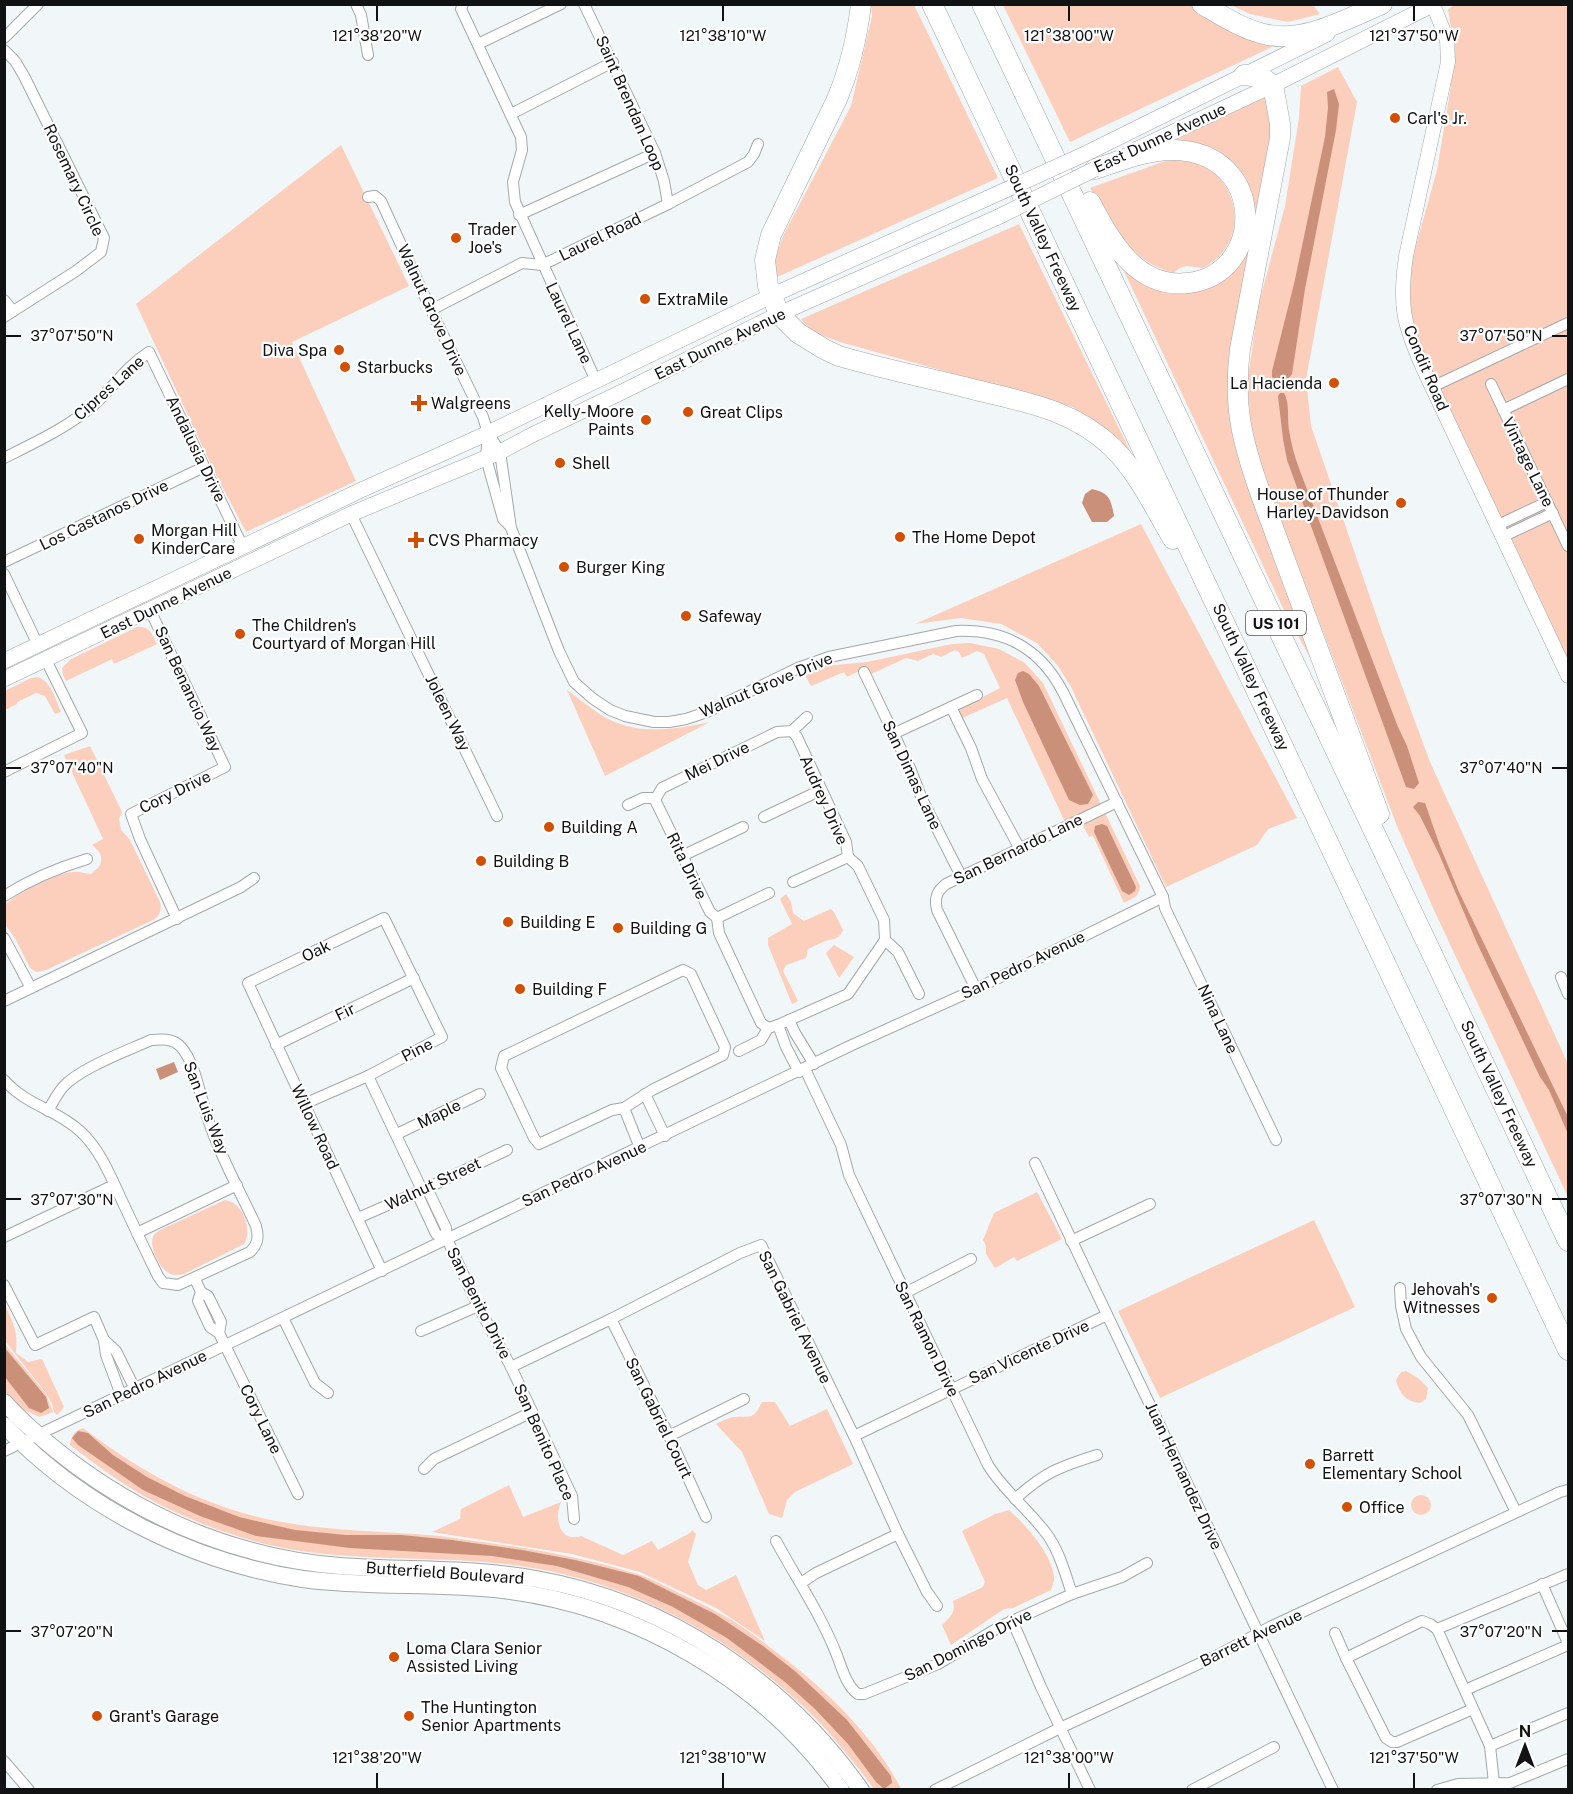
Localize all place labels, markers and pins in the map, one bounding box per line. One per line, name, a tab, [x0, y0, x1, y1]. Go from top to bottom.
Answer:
place label: Carl's Jr.	[1407, 109, 1467, 128]
marker: Carl's Jr.	[1388, 111, 1402, 125]
place label: Trader Joe's	[468, 220, 517, 257]
marker: Trader Joe's	[449, 231, 463, 245]
place label: ExtraMile	[657, 290, 728, 309]
marker: ExtraMile	[638, 292, 652, 306]
place label: Diva Spa	[262, 341, 327, 360]
marker: Diva Spa	[332, 343, 346, 357]
place label: Starbucks	[357, 358, 433, 377]
marker: Starbucks	[338, 360, 352, 374]
place label: La Hacienda	[1230, 374, 1322, 393]
marker: La Hacienda	[1327, 376, 1341, 390]
place label: Walgreens	[431, 394, 511, 413]
marker: Walgreens	[412, 396, 426, 410]
place label: Kelly-Moore Paints	[543, 402, 634, 439]
place label: Great Clips	[700, 403, 783, 422]
marker: Great Clips	[681, 405, 695, 419]
marker: Kelly-Moore Paints	[639, 413, 653, 427]
place label: Shell	[572, 454, 611, 473]
marker: Shell	[553, 456, 567, 470]
place label: House of Thunder Harley-Davidson	[1257, 485, 1389, 522]
marker: House of Thunder Harley-Davidson	[1394, 496, 1408, 510]
place label: Morgan Hill KinderCare	[151, 521, 238, 558]
place label: The Home Depot	[912, 528, 1036, 547]
marker: The Home Depot	[893, 530, 907, 544]
place label: CVS Pharmacy	[428, 531, 539, 550]
marker: Morgan Hill KinderCare	[132, 532, 146, 546]
marker: CVS Pharmacy	[409, 533, 423, 547]
place label: Burger King	[576, 558, 665, 577]
marker: Burger King	[557, 560, 571, 574]
place label: Safeway	[698, 607, 762, 626]
marker: Safeway	[679, 609, 693, 623]
place label: The Children's Courtyard of Morgan Hill	[252, 616, 436, 653]
marker: The Children's Courtyard of Morgan Hill	[233, 627, 247, 641]
place label: Building A	[561, 818, 638, 837]
marker: Building A	[542, 820, 556, 834]
place label: Building B	[493, 852, 569, 871]
marker: Building B	[474, 854, 488, 868]
place label: Building E	[520, 913, 595, 932]
marker: Building E	[501, 915, 515, 929]
place label: Building G	[630, 919, 707, 938]
marker: Building G	[611, 921, 625, 935]
place label: Building F	[532, 980, 607, 999]
marker: Building F	[513, 982, 527, 996]
place label: Jehovah's Witnesses	[1403, 1280, 1480, 1317]
marker: Jehovah's Witnesses	[1485, 1291, 1499, 1305]
place label: Barrett Elementary School	[1322, 1446, 1463, 1483]
marker: Barrett Elementary School	[1303, 1457, 1317, 1471]
place label: Office	[1359, 1498, 1405, 1517]
marker: Office	[1340, 1500, 1354, 1514]
place label: Loma Clara Senior Assisted Living	[406, 1639, 542, 1676]
marker: Loma Clara Senior Assisted Living	[387, 1650, 401, 1664]
place label: The Huntington Senior Apartments	[421, 1698, 561, 1735]
place label: Grant's Garage	[109, 1707, 219, 1726]
marker: Grant's Garage	[90, 1709, 104, 1723]
marker: The Huntington Senior Apartments	[402, 1709, 416, 1723]

